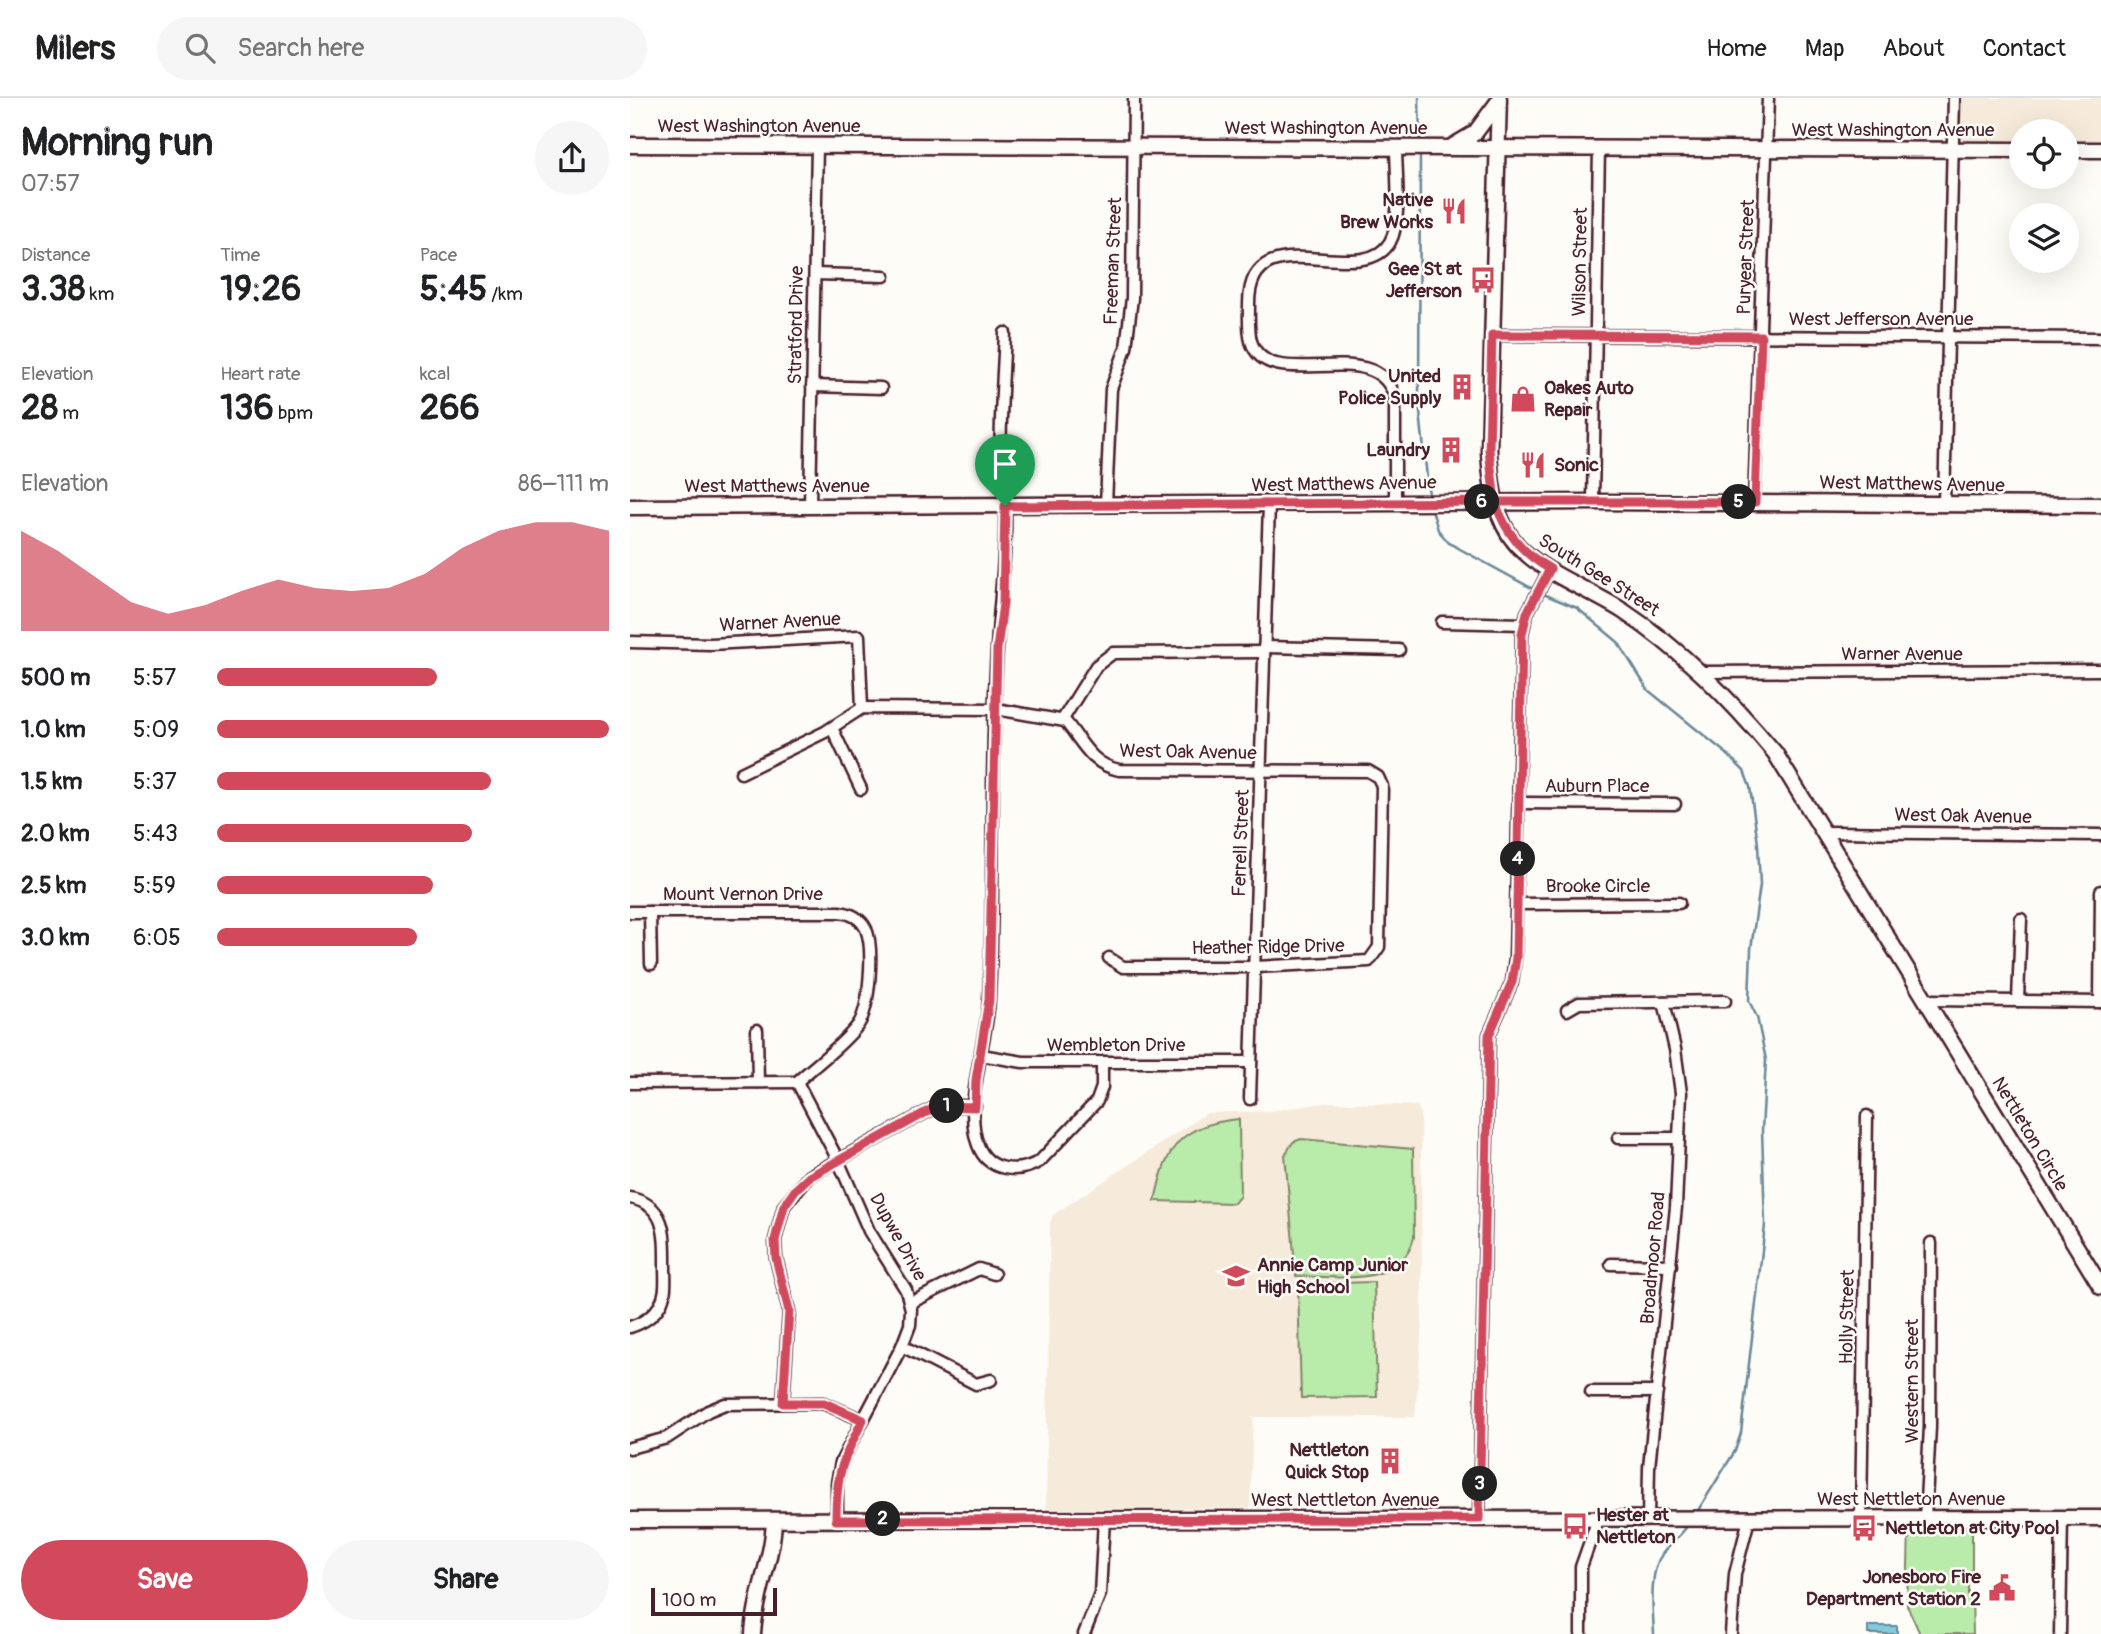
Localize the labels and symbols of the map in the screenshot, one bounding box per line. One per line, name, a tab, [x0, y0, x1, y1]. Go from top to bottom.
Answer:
street label: West Washington Avenue	[658, 114, 861, 138]
street label: West Washington Avenue	[1225, 116, 1428, 140]
street label: West Washington Avenue	[1792, 118, 1995, 142]
place label: Native Brew Works	[1340, 188, 1434, 234]
street label: Freeman Street	[1099, 196, 1127, 325]
restaurant icon: Native Brew Works	[1439, 196, 1469, 226]
street label: Puryear Street	[1732, 199, 1760, 315]
street label: Wilson Street	[1567, 207, 1593, 317]
place label: Gee St at Jefferson	[1386, 257, 1463, 303]
street label: Stratford Drive	[783, 265, 809, 385]
bus stop icon: Gee St at Jefferson	[1468, 265, 1498, 295]
street label: West Jefferson Avenue	[1789, 307, 1974, 331]
place label: United Police Supply	[1338, 364, 1442, 410]
building icon: United Police Supply	[1447, 372, 1477, 402]
place label: Oakes Auto Repair	[1544, 376, 1635, 422]
shop icon: Oakes Auto Repair	[1508, 384, 1538, 414]
pin	[975, 434, 1035, 506]
building icon: Laundry	[1436, 435, 1466, 465]
place label: Laundry	[1366, 438, 1431, 462]
restaurant icon: Sonic	[1518, 450, 1548, 480]
place label: Sonic	[1554, 453, 1599, 477]
street label: West Matthews Avenue	[1251, 470, 1437, 498]
street label: West Matthews Avenue	[1819, 470, 2005, 498]
street label: West Matthews Avenue	[684, 474, 870, 498]
pin: 6	[1464, 484, 1500, 520]
pin: 5	[1722, 484, 1756, 520]
street label: South Gee Street	[1534, 528, 1664, 622]
street label: Warner Avenue	[719, 607, 842, 637]
street label: Warner Avenue	[1841, 642, 1963, 666]
street label: West Oak Avenue	[1119, 739, 1257, 765]
street label: Auburn Place	[1545, 774, 1650, 798]
street label: Ferrell Street	[1227, 789, 1255, 897]
street label: West Oak Avenue	[1894, 803, 2032, 829]
pin: 4	[1500, 842, 1536, 876]
street label: Brooke Circle	[1546, 874, 1651, 898]
street label: Mount Vernon Drive	[663, 882, 824, 906]
street label: Heather Ridge Drive	[1191, 934, 1345, 960]
street label: Wembleton Drive	[1047, 1033, 1186, 1057]
street label: Nettleton Circle	[1986, 1072, 2074, 1196]
pin: 1	[930, 1088, 964, 1124]
street label: Dupwe Drive	[864, 1189, 932, 1286]
street label: Broadmoor Road	[1635, 1191, 1671, 1325]
place label: Annie Camp Junior High School	[1257, 1253, 1408, 1299]
school or university icon: Annie Camp Junior High School	[1221, 1261, 1251, 1291]
street label: Holly Street	[1834, 1269, 1860, 1365]
street label: Western Street	[1900, 1319, 1924, 1443]
place label: Nettleton Quick Stop	[1285, 1438, 1369, 1484]
building icon: Nettleton Quick Stop	[1375, 1446, 1405, 1476]
pin: 3	[1462, 1466, 1498, 1502]
street label: West Nettleton Avenue	[1817, 1487, 2006, 1511]
street label: West Nettleton Avenue	[1251, 1488, 1440, 1512]
pin: 2	[866, 1502, 900, 1536]
place label: Hester at Nettleton	[1596, 1503, 1676, 1549]
bus stop icon: Hester at Nettleton	[1560, 1511, 1590, 1541]
bus stop icon: Nettleton at City Pool	[1849, 1513, 1879, 1543]
place label: Nettleton at City Pool	[1885, 1516, 2059, 1540]
place label: Jonesboro Fire Department Station 2	[1806, 1565, 1982, 1611]
public building icon: Jonesboro Fire Department Station 2	[1987, 1573, 2017, 1603]
scale bar	[651, 1585, 777, 1617]

